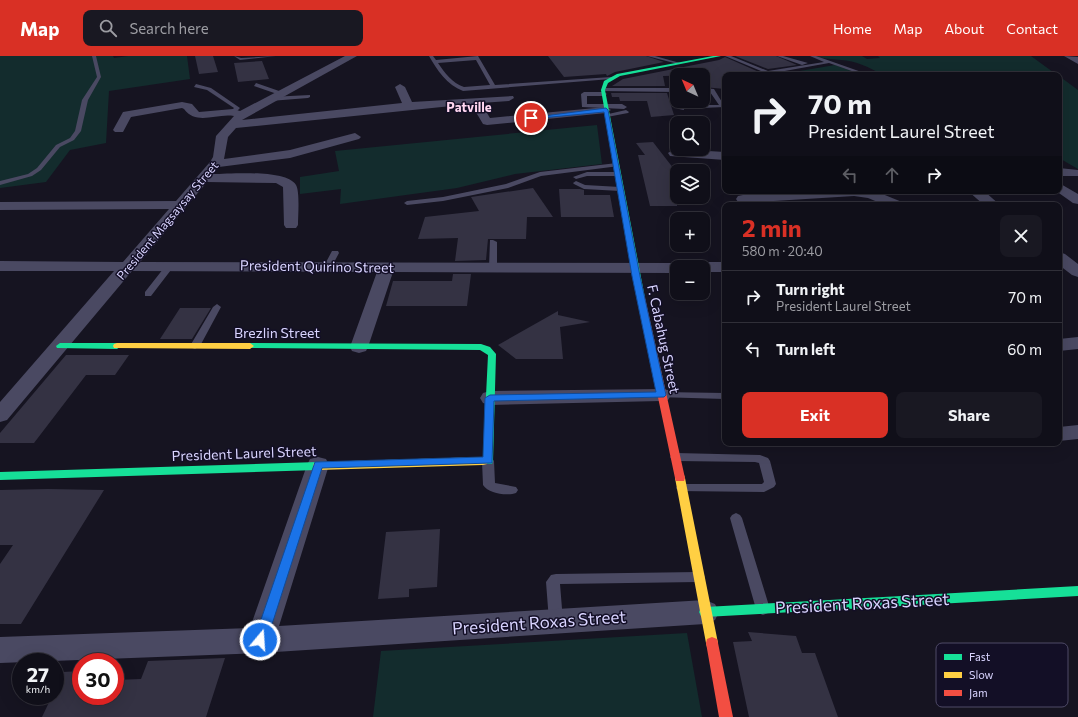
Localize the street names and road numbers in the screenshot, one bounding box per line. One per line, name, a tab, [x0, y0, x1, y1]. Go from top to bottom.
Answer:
street label: President Magsaysay Street	[113, 158, 221, 282]
street label: President Quirino Street	[240, 256, 394, 276]
street label: F. Cabahug Street	[644, 283, 684, 395]
street label: Brezlin Street	[234, 324, 320, 341]
street label: President Laurel Street	[171, 442, 317, 464]
street label: President Roxas Street	[774, 588, 950, 618]
street label: President Roxas Street	[451, 605, 627, 639]

